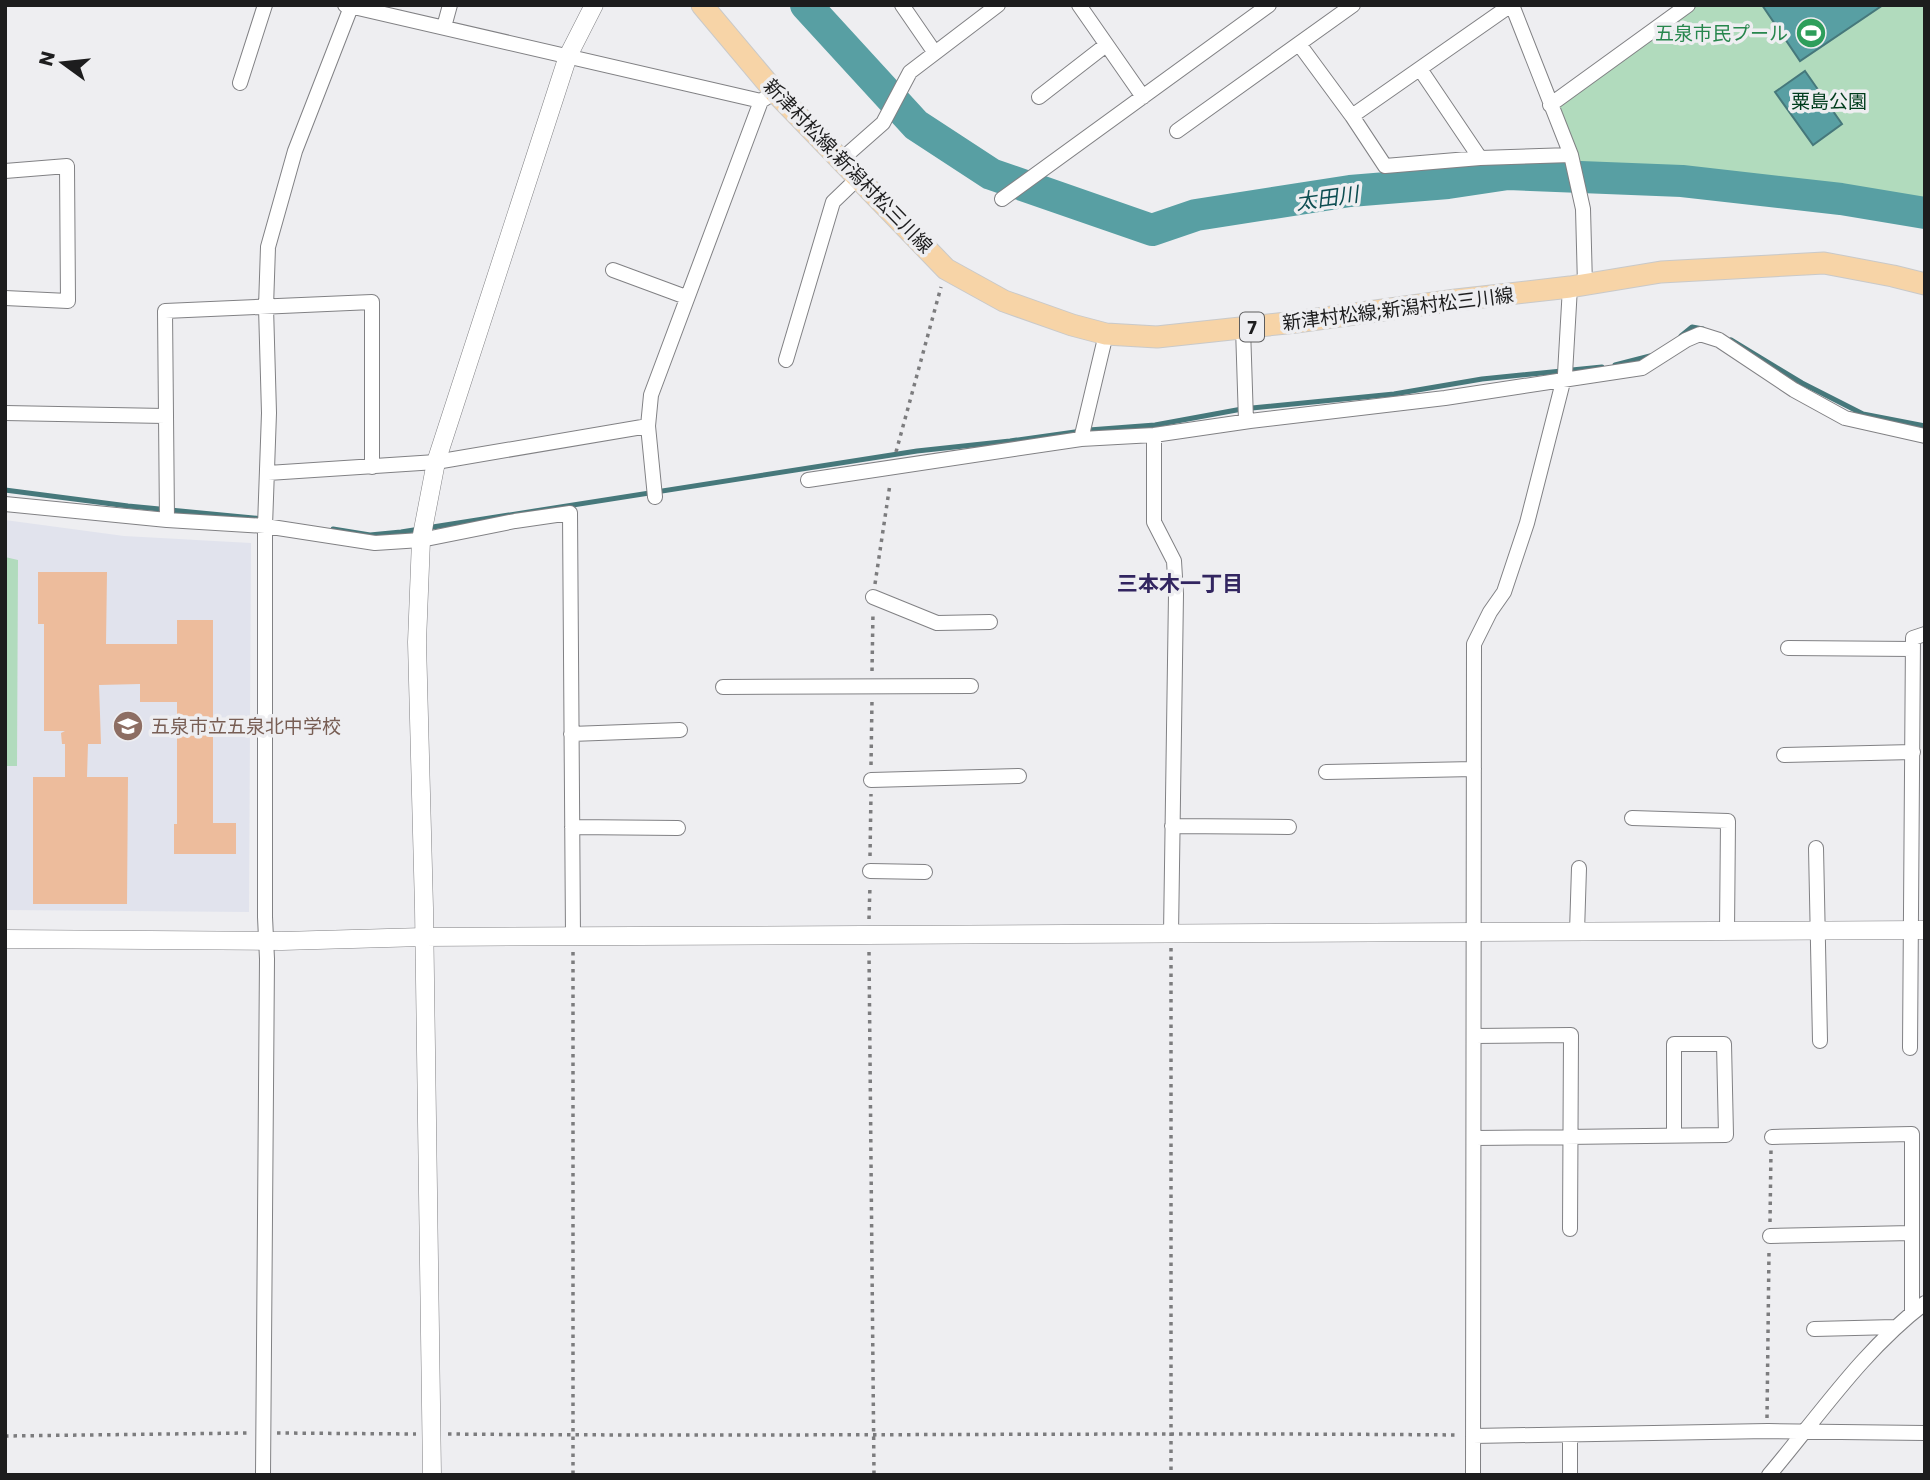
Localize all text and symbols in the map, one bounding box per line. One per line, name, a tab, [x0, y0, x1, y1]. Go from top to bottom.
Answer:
sports icon: 五泉市民プール	[1794, 16, 1828, 50]
place label: 五泉市民プール	[1655, 20, 1788, 47]
north arrow	[28, 28, 98, 98]
text: N	[32, 48, 62, 69]
street label: 新津村松線;新潟村松三川線	[757, 73, 939, 259]
park label: 粟島公園	[1791, 88, 1867, 115]
water label: 太田川	[1294, 179, 1362, 217]
street label: 新津村松線;新潟村松三川線	[1281, 281, 1515, 337]
road number: 7	[1240, 312, 1264, 342]
district label: 三本木一丁目	[1117, 569, 1243, 598]
school or university icon: 五泉市立五泉北中学校	[111, 709, 145, 743]
place label: 五泉市立五泉北中学校	[151, 713, 341, 740]

